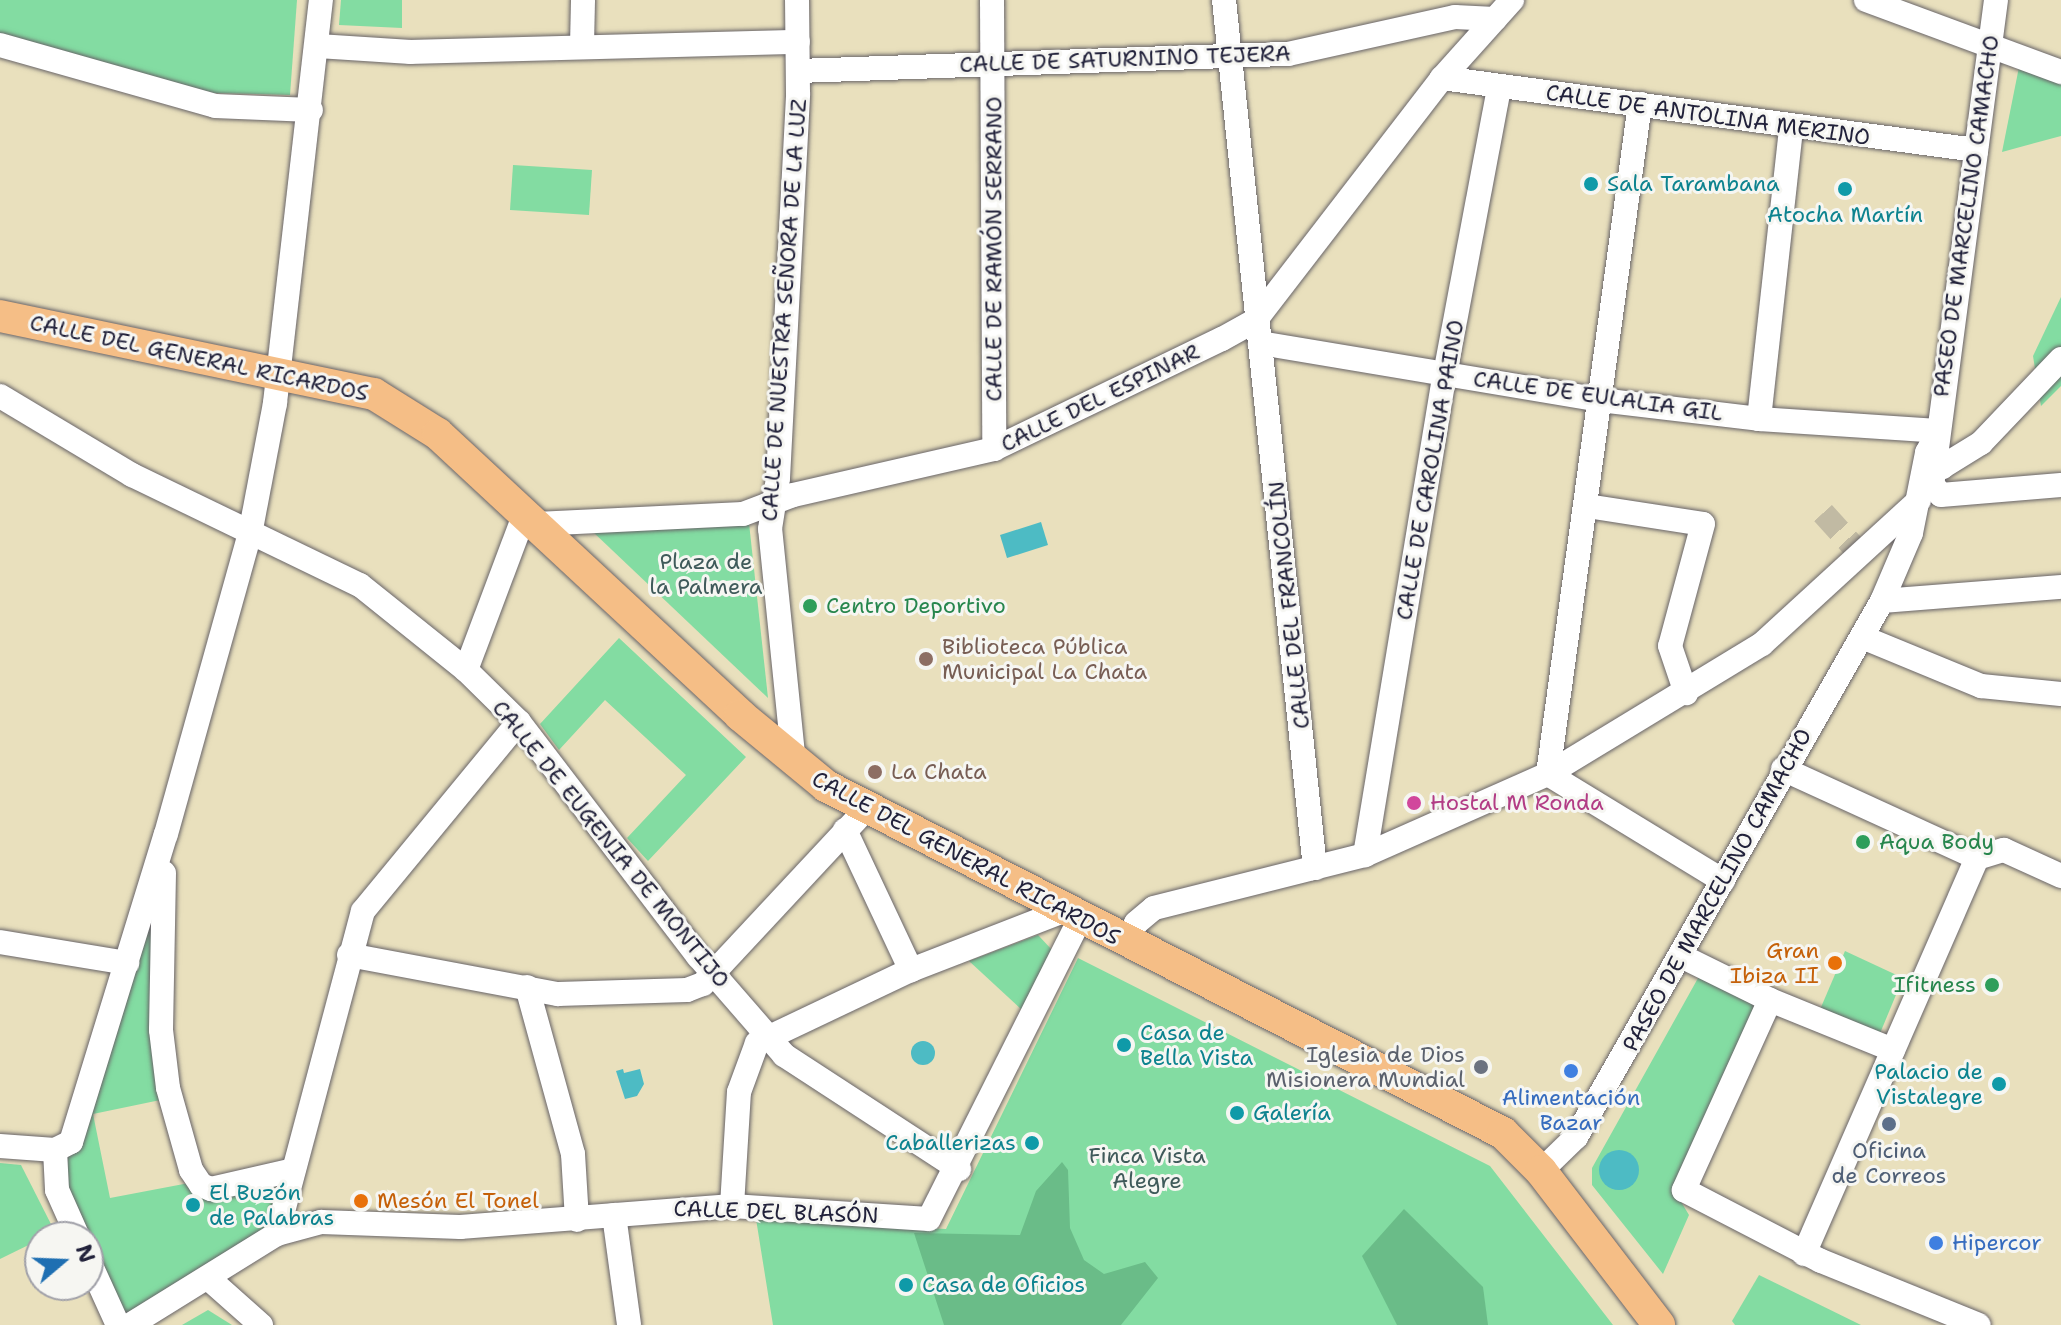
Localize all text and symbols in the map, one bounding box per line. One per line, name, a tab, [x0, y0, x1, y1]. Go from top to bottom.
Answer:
street label: PASEO DE MARCELINO CAMACHO	[1928, 33, 2004, 399]
street label: CALLE DE SATURNINO TEJERA	[959, 40, 1291, 78]
street label: CALLE DE ANTOLINA MERINO	[1544, 79, 1872, 151]
street label: CALLE DE RAMÓN SERRANO	[981, 96, 1007, 402]
street label: CALLE DE NUESTRA SEÑORA DE LA LUZ	[756, 98, 812, 522]
place label: Sala Tarambana	[1607, 171, 1780, 197]
marker: Sala Tarambana	[1582, 175, 1600, 193]
marker: Atocha Martín	[1836, 180, 1854, 198]
place label: Atocha Martín	[1767, 202, 1923, 228]
street label: CALLE DEL GENERAL RICARDOS	[27, 309, 371, 407]
street label: CALLE DE CAROLINA PAINO	[1391, 318, 1469, 622]
street label: CALLE DEL ESPINAR	[996, 338, 1204, 458]
street label: CALLE DE EULALIA GIL	[1472, 365, 1724, 427]
street label: CALLE DEL FRANCOLÍN	[1263, 480, 1315, 730]
park label: Plaza de la Palmera	[649, 548, 763, 600]
place label: Centro Deportivo	[826, 593, 1006, 619]
marker: Centro Deportivo	[801, 597, 819, 615]
place label: Biblioteca Pública Municipal La Chata	[942, 633, 1147, 684]
marker: Biblioteca Pública Municipal La Chata	[917, 650, 935, 668]
street label: CALLE DE EUGENIA DE MONTIJO	[487, 695, 735, 993]
street label: PASEO DE MARCELINO CAMACHO	[1617, 724, 1817, 1056]
place label: La Chata	[891, 759, 987, 785]
marker: La Chata	[866, 763, 884, 781]
street label: CALLE DEL GENERAL RICARDOS	[807, 765, 1125, 951]
place label: Hostal M Ronda	[1430, 790, 1604, 816]
marker: Hostal M Ronda	[1405, 794, 1423, 812]
place label: Aqua Body	[1879, 829, 1994, 855]
marker: Aqua Body	[1854, 833, 1872, 851]
place label: Gran Ibiza II	[1730, 937, 1819, 988]
marker: Gran Ibiza II	[1826, 954, 1844, 972]
place label: Ifitness	[1894, 972, 1976, 998]
marker: Ifitness	[1983, 976, 2001, 994]
place label: Casa de Bella Vista	[1140, 1019, 1253, 1070]
marker: Casa de Bella Vista	[1115, 1036, 1133, 1054]
place label: Iglesia de Dios Misionera Mundial	[1266, 1041, 1465, 1092]
marker: Iglesia de Dios Misionera Mundial	[1472, 1058, 1490, 1076]
place label: Palacio de Vistalegre	[1874, 1058, 1983, 1110]
marker: Alimentación Bazar	[1562, 1062, 1580, 1080]
marker: Palacio de Vistalegre	[1990, 1075, 2008, 1093]
place label: Alimentación Bazar	[1502, 1084, 1640, 1136]
place label: Galería	[1253, 1100, 1331, 1126]
marker: Galería	[1228, 1104, 1246, 1122]
marker: Oficina de Correos	[1880, 1115, 1898, 1133]
place label: Caballerizas	[885, 1130, 1016, 1156]
marker: Caballerizas	[1023, 1134, 1041, 1152]
place label: Oficina de Correos	[1832, 1137, 1946, 1188]
park label: Finca Vista Alegre	[1088, 1142, 1206, 1194]
place label: El Buzón de Palabras	[209, 1179, 334, 1230]
place label: Mesón El Tonel	[377, 1188, 539, 1214]
marker: Mesón El Tonel	[352, 1192, 370, 1210]
street label: CALLE DEL BLASÓN	[673, 1195, 879, 1229]
marker: El Buzón de Palabras	[184, 1196, 202, 1214]
north arrow	[24, 1221, 104, 1301]
place label: Hipercor	[1952, 1230, 2042, 1256]
marker: Hipercor	[1927, 1234, 1945, 1252]
text: N	[69, 1241, 102, 1267]
place label: Casa de Oficios	[922, 1272, 1085, 1298]
marker: Casa de Oficios	[897, 1276, 915, 1294]

